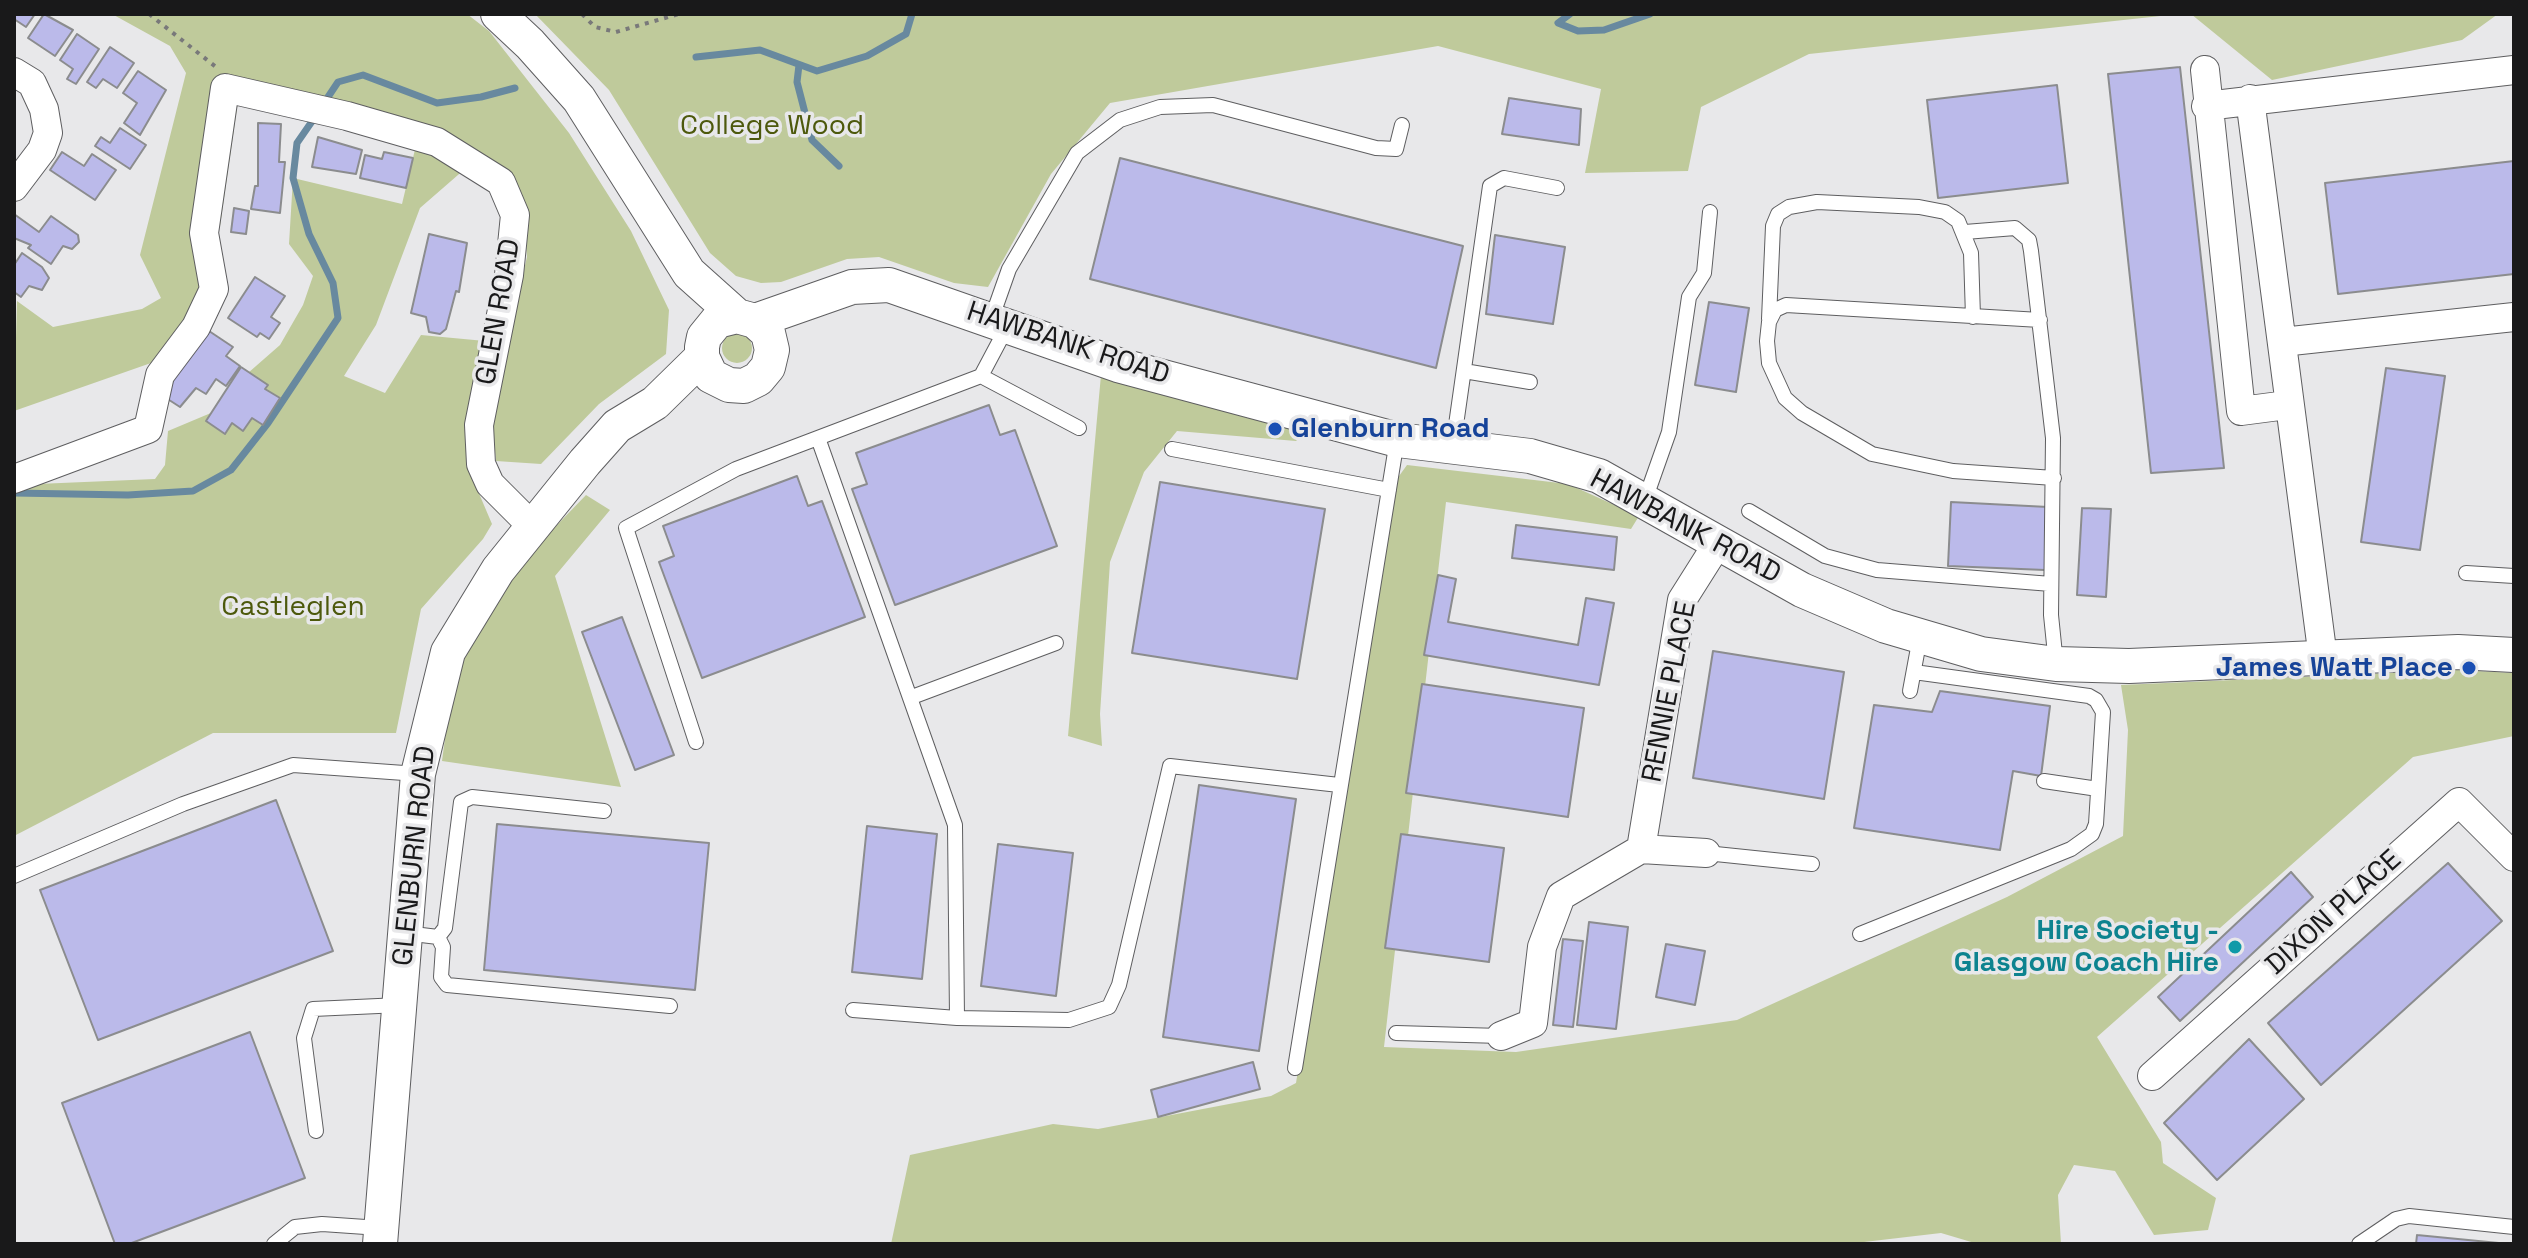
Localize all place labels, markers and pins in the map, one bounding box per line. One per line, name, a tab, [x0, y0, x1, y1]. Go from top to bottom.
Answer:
place label: Glenburn Road	[1291, 412, 1490, 446]
marker: Glenburn Road	[1266, 420, 1284, 438]
place label: James Watt Place	[2216, 651, 2453, 685]
marker: James Watt Place	[2460, 659, 2478, 677]
place label: Hire Society - Glasgow Coach Hire	[1954, 914, 2219, 980]
marker: Hire Society - Glasgow Coach Hire	[2226, 938, 2244, 956]

